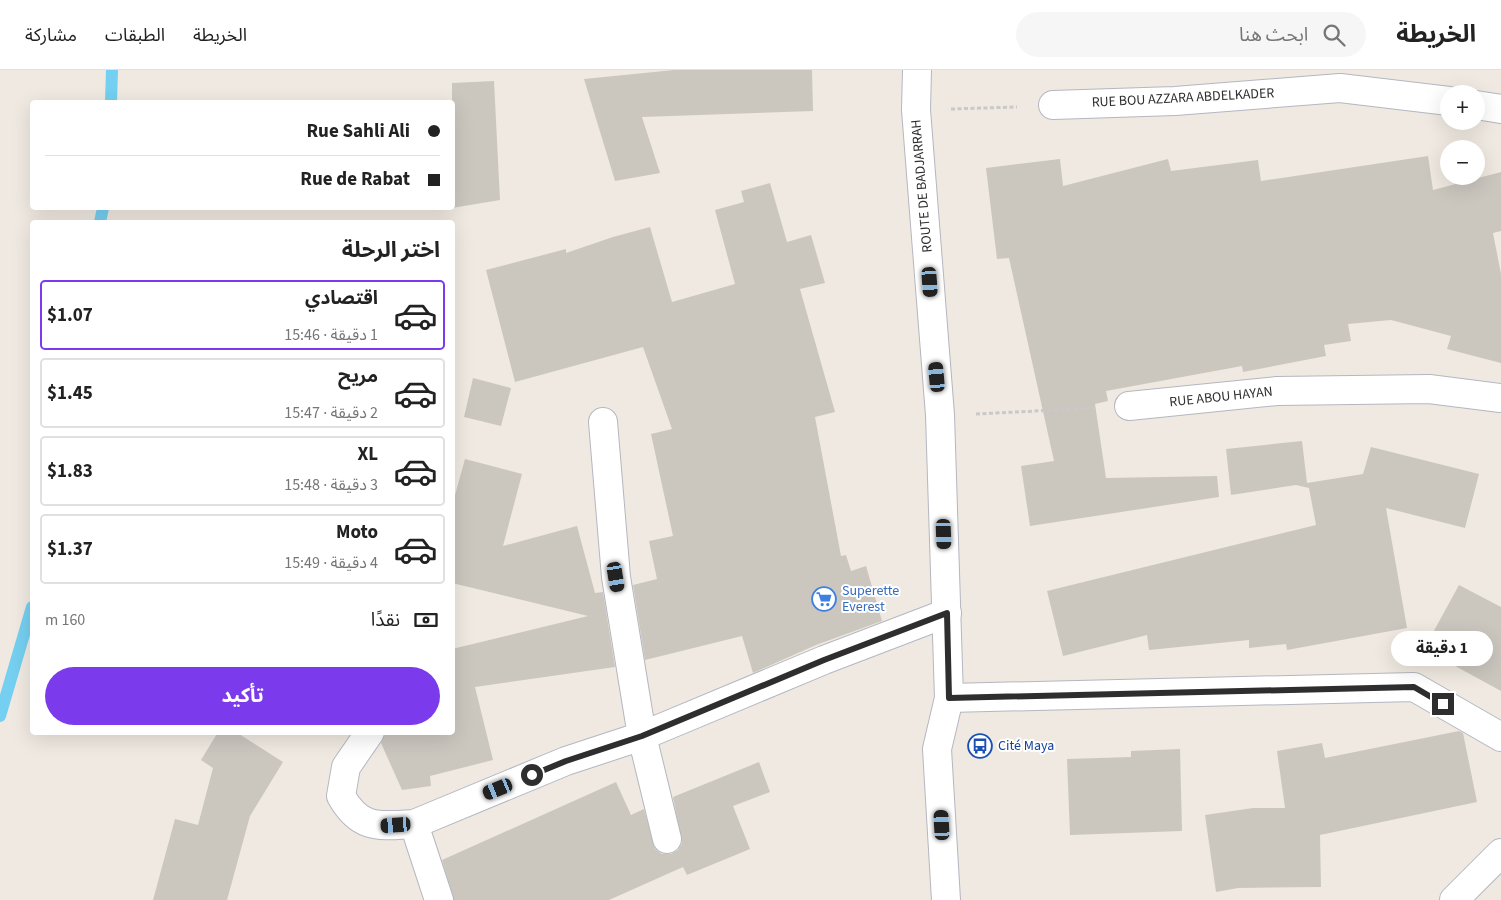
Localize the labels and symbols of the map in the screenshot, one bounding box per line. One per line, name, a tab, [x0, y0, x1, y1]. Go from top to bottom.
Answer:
street label: RUE BOU AZZARA ABDELKADER	[1091, 83, 1275, 113]
street label: ROUTE DE BADJARRAH	[906, 119, 938, 253]
car	[921, 267, 938, 297]
car	[928, 361, 945, 393]
street label: RUE ABOU HAYAN	[1168, 382, 1274, 412]
car	[935, 519, 952, 549]
car	[606, 561, 625, 593]
place label: Superette Everest	[842, 581, 899, 617]
supermarket icon: Superette Everest	[811, 586, 837, 612]
callout: 1 دقيقة	[1392, 632, 1494, 666]
route end	[1432, 693, 1454, 715]
bus stop icon: Cité Maya	[967, 733, 993, 759]
place label: Cité Maya	[998, 736, 1054, 756]
route start	[521, 764, 543, 786]
car	[481, 776, 514, 802]
car	[933, 810, 950, 840]
car	[380, 816, 411, 834]

